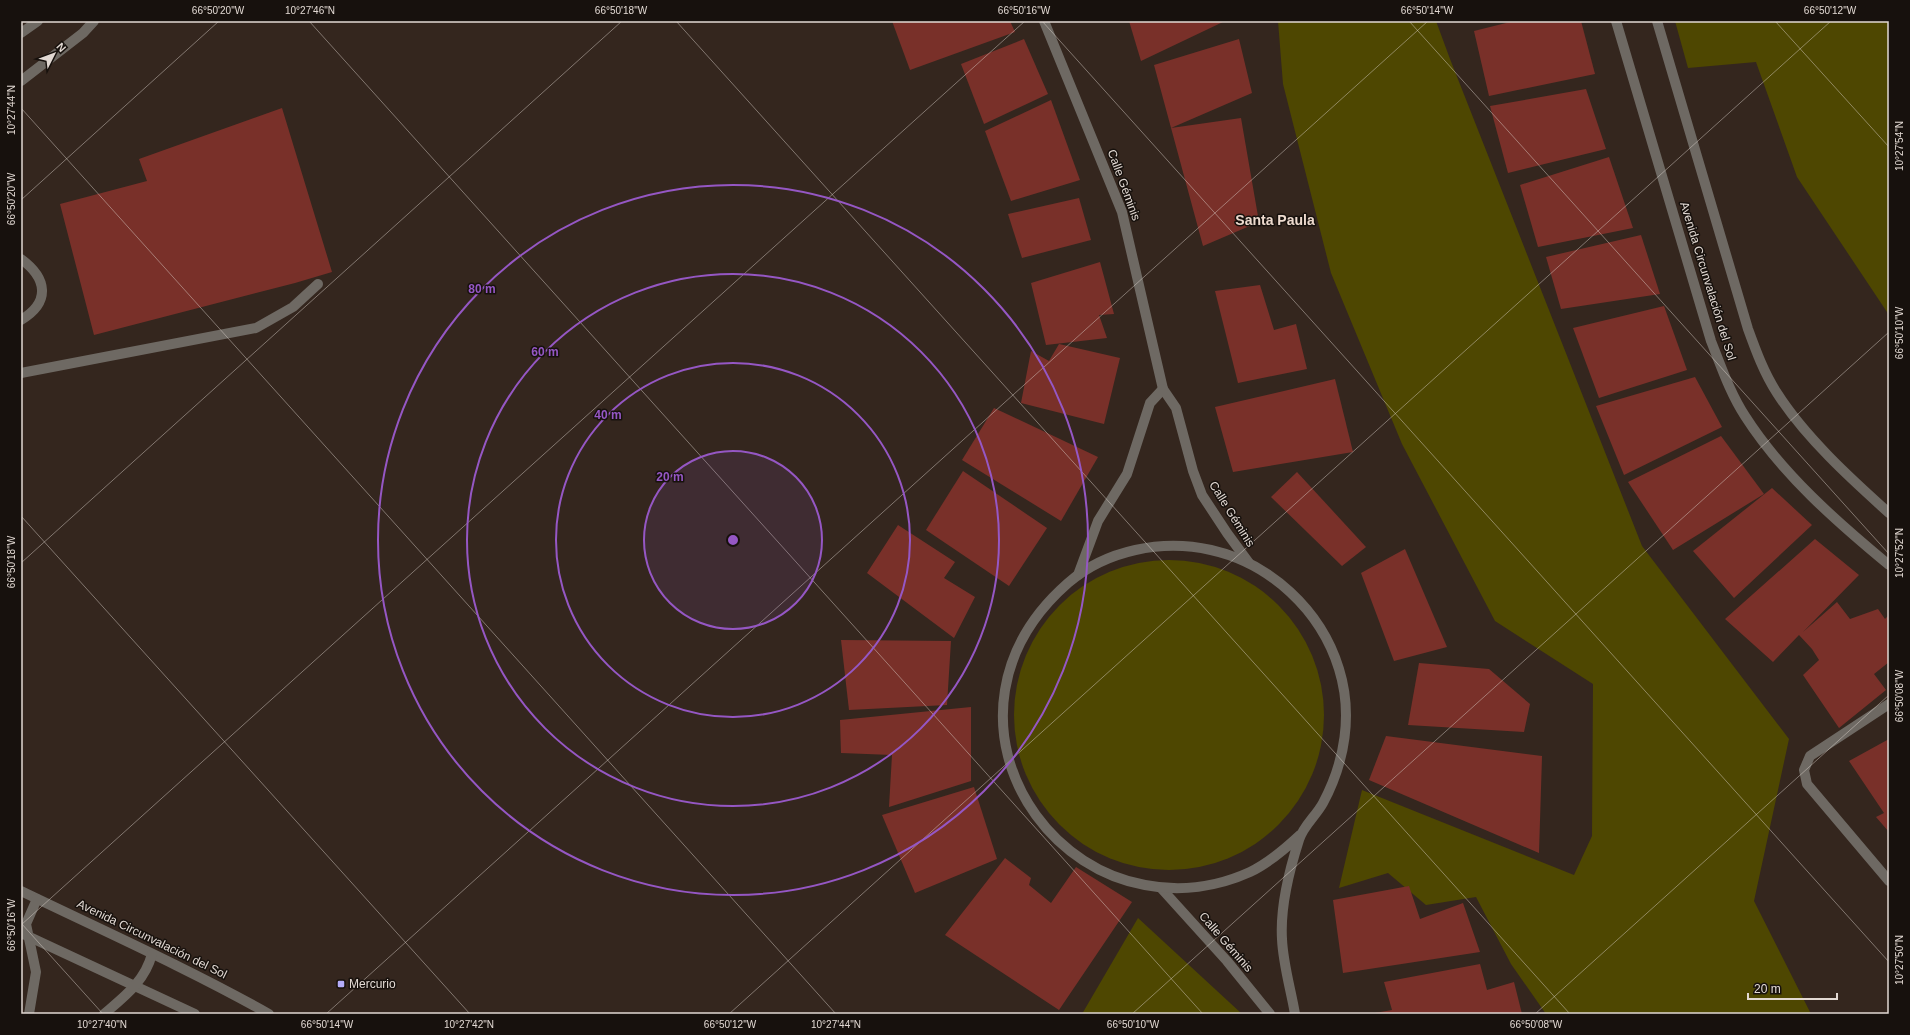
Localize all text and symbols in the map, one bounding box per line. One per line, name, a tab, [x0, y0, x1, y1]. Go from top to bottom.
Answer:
text: 66°50'20"W	[192, 5, 245, 16]
text: 10°27'46"N	[285, 5, 335, 16]
text: 66°50'18"W	[595, 5, 648, 16]
text: 66°50'16"W	[998, 5, 1051, 16]
text: 66°50'14"W	[1401, 5, 1454, 16]
text: 66°50'12"W	[1804, 5, 1857, 16]
north arrow	[34, 34, 74, 74]
text: N	[54, 40, 69, 54]
text: 10°27'44"N	[6, 85, 17, 135]
text: 10°27'54"N	[1894, 121, 1905, 171]
street label: Calle Géminis	[1105, 148, 1143, 222]
text: 66°50'20"W	[6, 172, 17, 225]
street label: Avenida Circunvalación del Sol	[1677, 200, 1739, 362]
district label: Santa Paula	[1235, 212, 1315, 228]
text: 80 m	[468, 282, 496, 296]
text: 66°50'10"W	[1894, 306, 1905, 359]
text: 60 m	[531, 345, 559, 359]
text: 40 m	[594, 408, 622, 422]
text: 20 m	[656, 470, 684, 484]
street label: Calle Géminis	[1206, 479, 1258, 549]
text: 10°27'52"N	[1894, 528, 1905, 578]
centre of rings	[726, 533, 740, 547]
text: 66°50'18"W	[6, 535, 17, 588]
text: 66°50'08"W	[1894, 669, 1905, 722]
street label: Avenida Circunvalación del Sol	[75, 896, 229, 982]
text: 66°50'16"W	[6, 898, 17, 951]
street label: Calle Géminis	[1196, 909, 1256, 975]
text: 10°27'50"N	[1894, 935, 1905, 985]
scale bar	[1748, 975, 1837, 1001]
place label: Mercurio	[349, 977, 396, 991]
marker: Mercurio	[336, 979, 346, 989]
text: 20 m	[1754, 982, 1781, 996]
text: 10°27'40"N	[77, 1019, 127, 1030]
text: 66°50'14"W	[301, 1019, 354, 1030]
text: 10°27'42"N	[444, 1019, 494, 1030]
text: 66°50'12"W	[704, 1019, 757, 1030]
text: 10°27'44"N	[811, 1019, 861, 1030]
text: 66°50'10"W	[1107, 1019, 1160, 1030]
text: 66°50'08"W	[1510, 1019, 1563, 1030]

